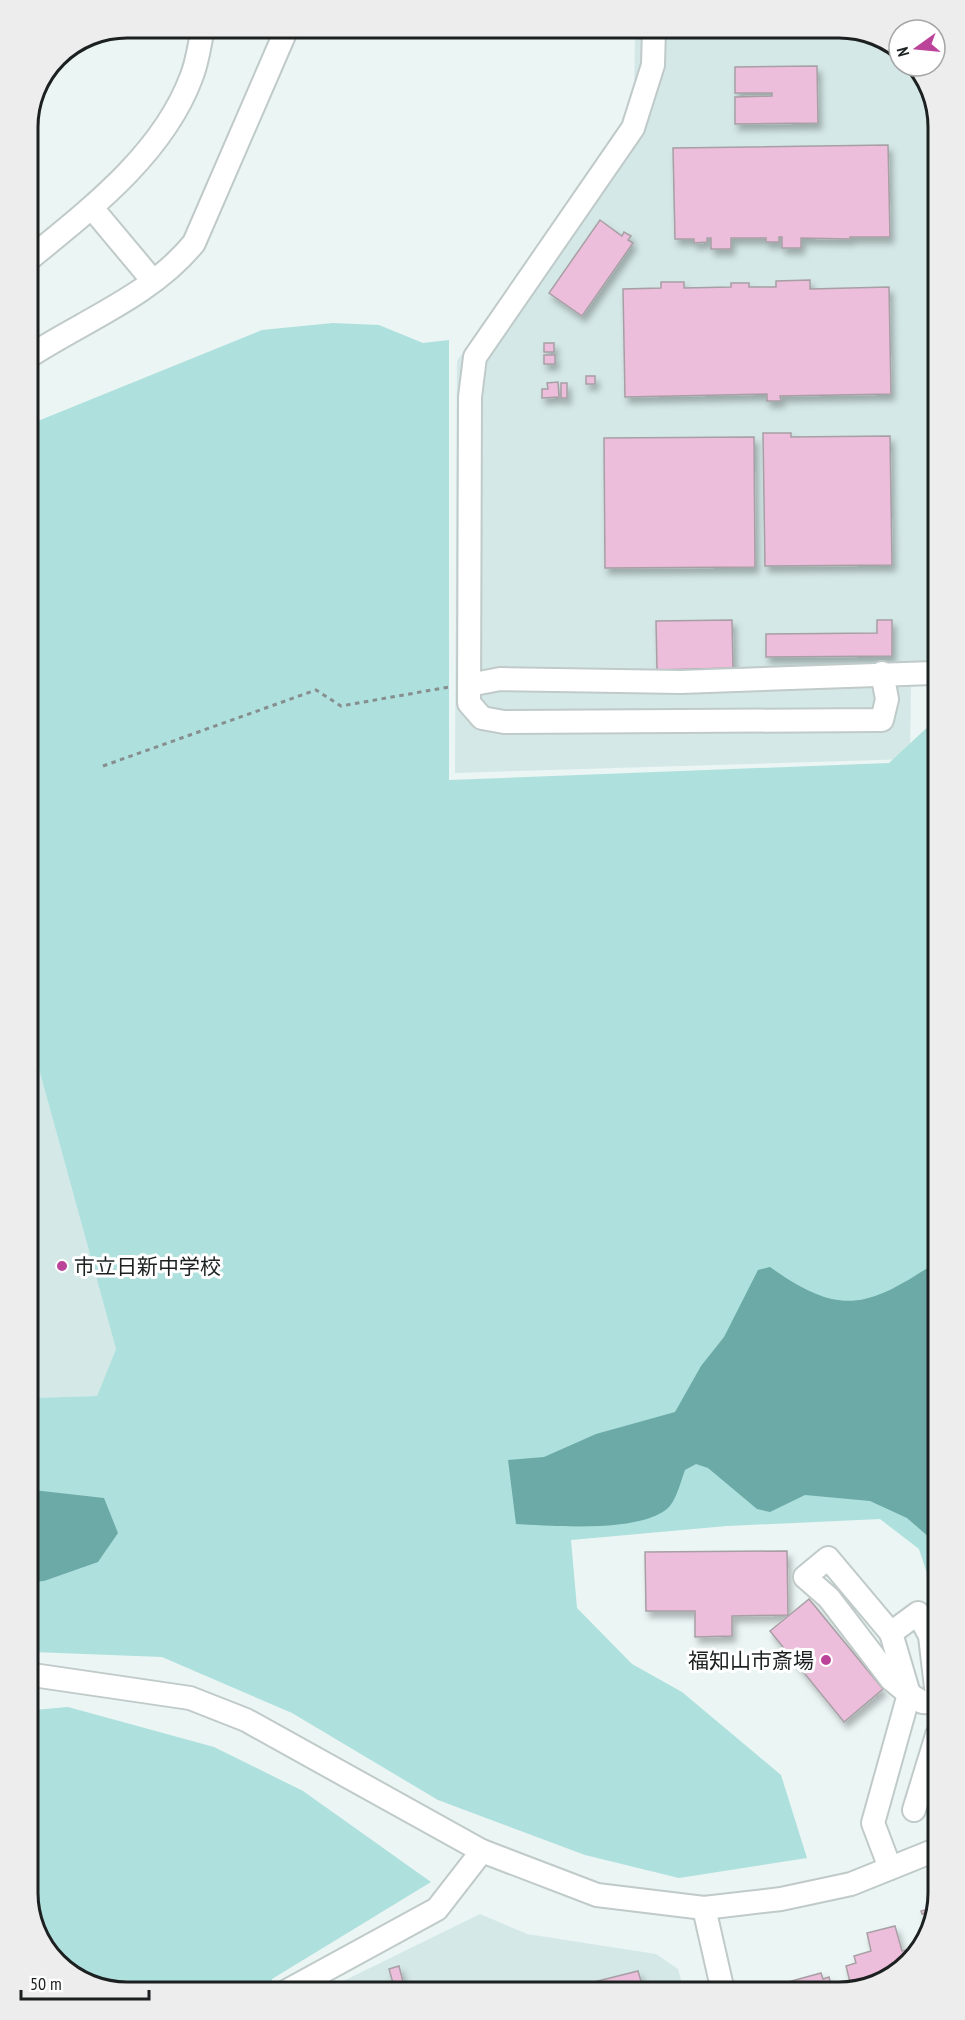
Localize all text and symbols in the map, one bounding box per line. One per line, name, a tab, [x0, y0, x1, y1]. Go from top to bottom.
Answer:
north arrow	[887, 18, 947, 78]
text: N	[892, 45, 913, 59]
place label: 市立日新中学校	[74, 1253, 221, 1280]
marker: 市立日新中学校	[55, 1259, 69, 1273]
place label: 福知山市斎場	[688, 1647, 814, 1674]
marker: 福知山市斎場	[819, 1653, 833, 1667]
scale bar	[21, 1963, 148, 2001]
text: 50 m	[30, 1972, 62, 1995]

